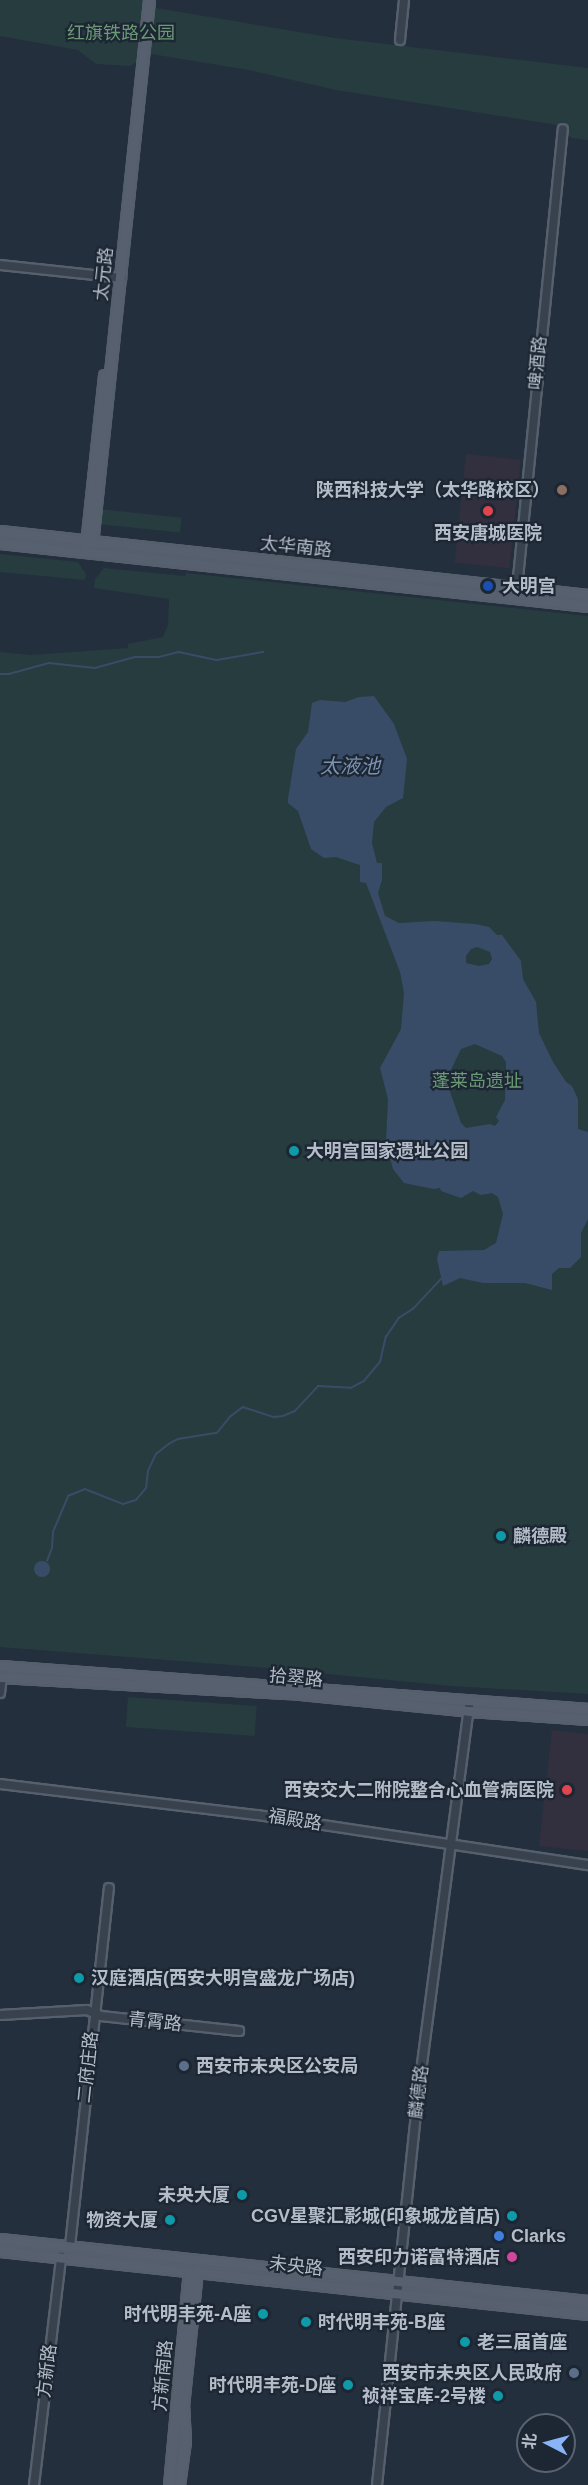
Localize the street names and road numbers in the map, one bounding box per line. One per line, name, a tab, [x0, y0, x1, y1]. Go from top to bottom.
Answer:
street label: 太元路	[90, 246, 118, 302]
street label: 啤酒路	[525, 335, 551, 391]
street label: 太华南路	[259, 532, 333, 562]
street label: 拾翠路	[268, 1665, 324, 1691]
street label: 福殿路	[267, 1805, 323, 1835]
street label: 青霄路	[127, 2008, 183, 2036]
street label: 二府庄路	[73, 2030, 103, 2104]
street label: 麟德路	[405, 2064, 433, 2120]
street label: 未央路	[268, 2252, 324, 2280]
street label: 方新南路	[149, 2339, 177, 2413]
street label: 方新路	[33, 2343, 61, 2399]

